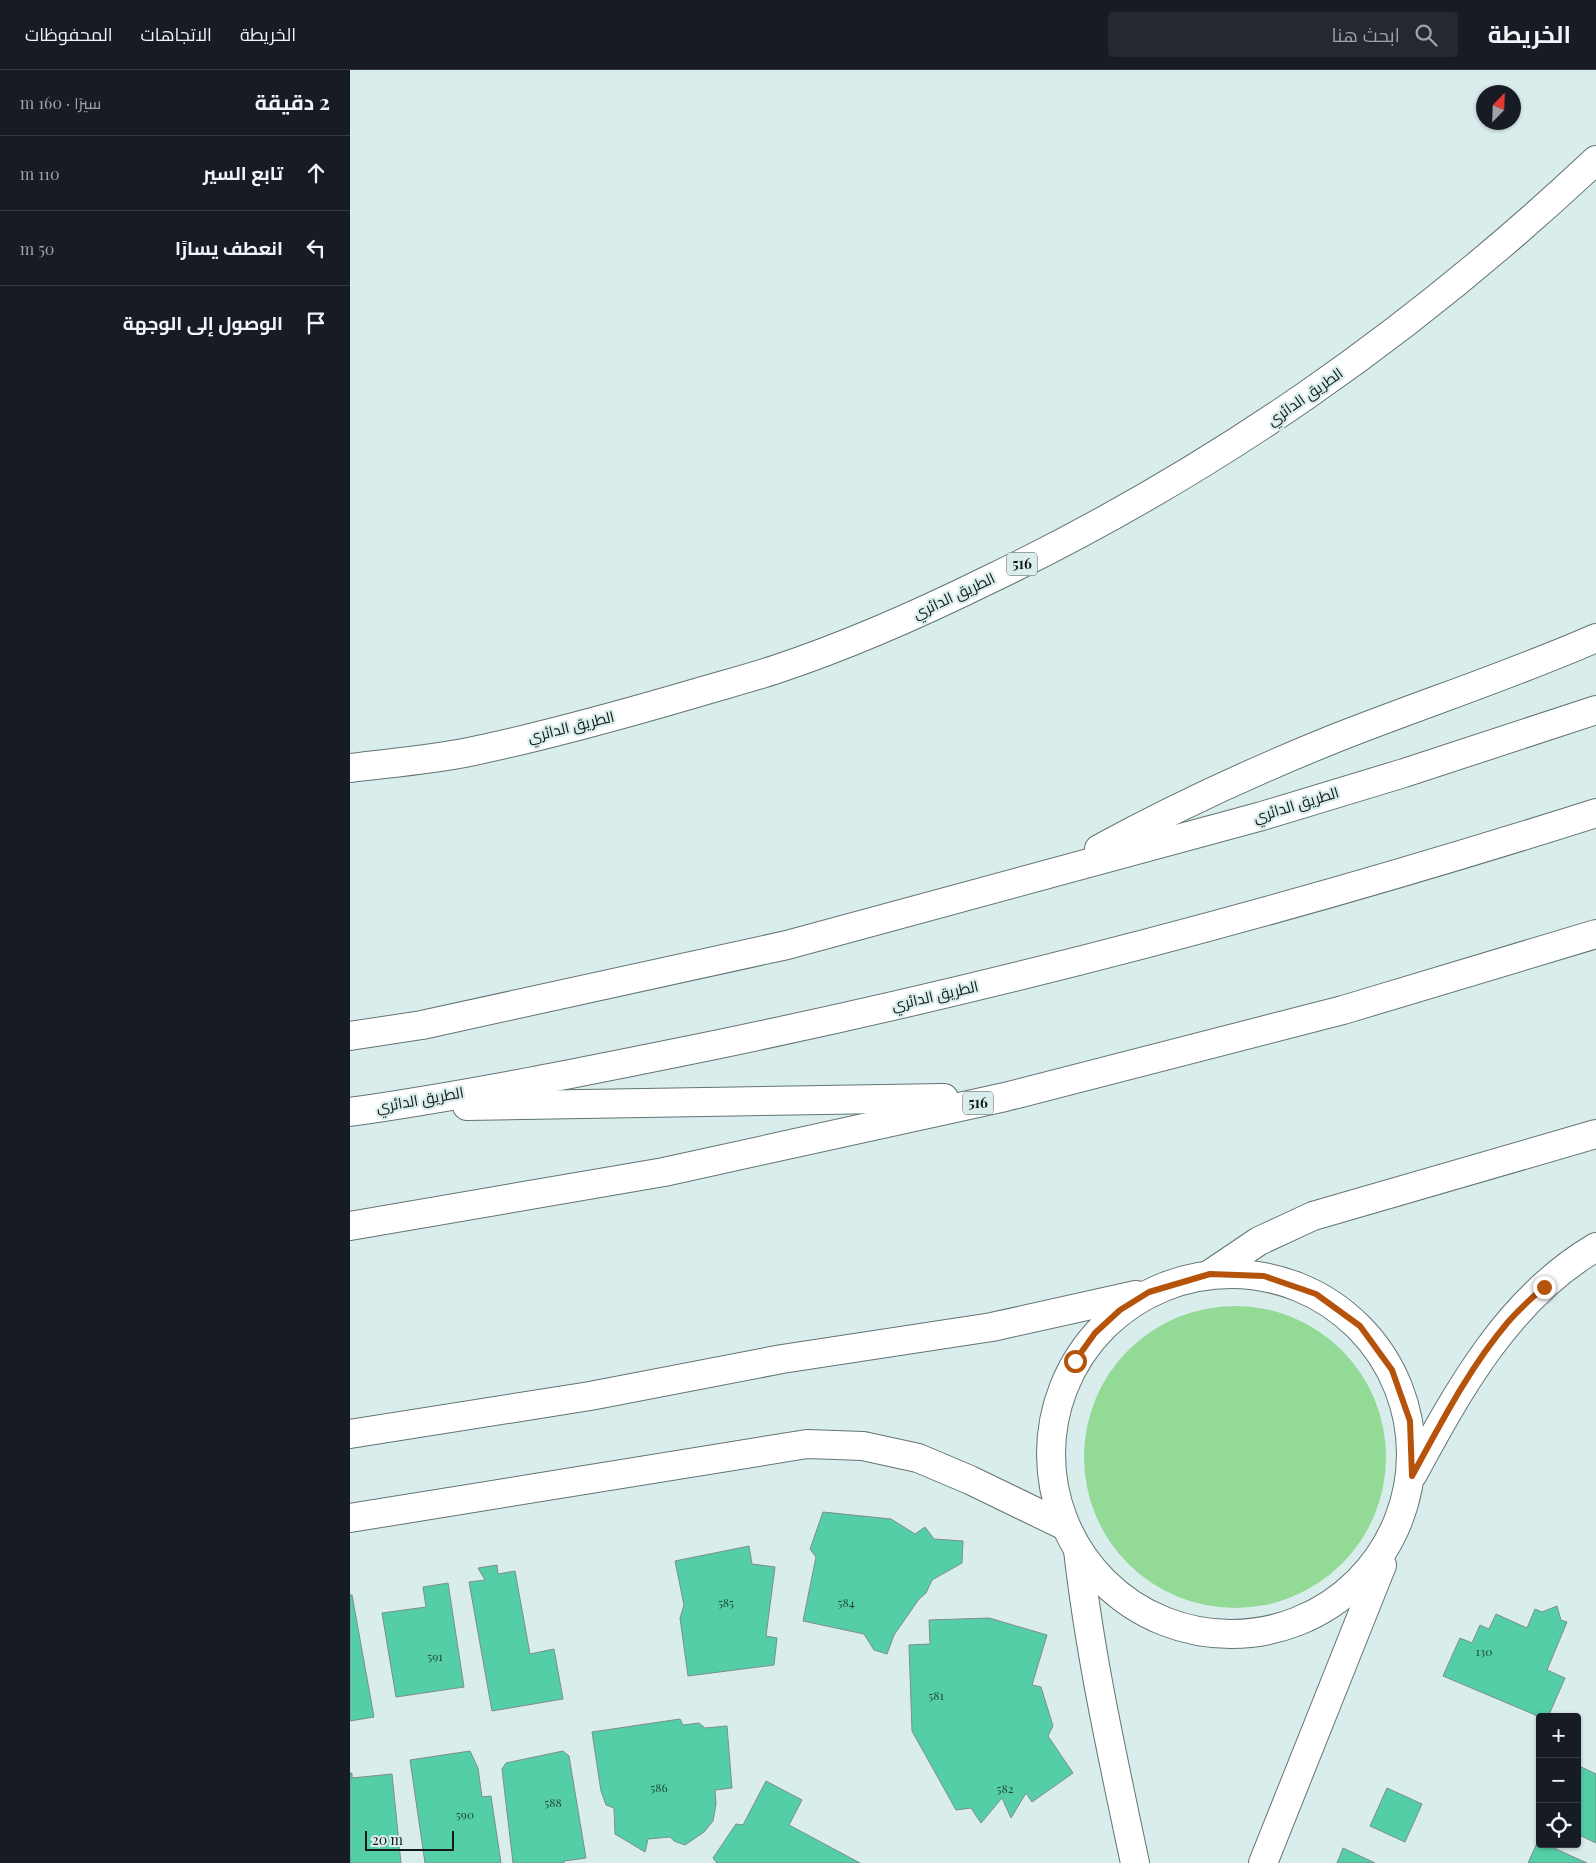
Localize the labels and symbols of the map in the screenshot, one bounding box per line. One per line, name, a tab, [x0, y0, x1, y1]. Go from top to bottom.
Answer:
north arrow	[1476, 85, 1521, 130]
street label: الطريق الدائري	[1262, 363, 1348, 432]
road number: 516	[1007, 552, 1037, 576]
street label: الطريق الدائري	[909, 567, 999, 626]
street label: الطريق الدائري	[525, 706, 617, 749]
street label: الطريق الدائري	[1250, 782, 1342, 829]
street label: الطريق الدائري	[889, 975, 981, 1018]
street label: الطريق الدائري	[375, 1081, 466, 1119]
road number: 516	[963, 1091, 993, 1114]
route end	[1533, 1276, 1556, 1299]
route start	[1064, 1350, 1087, 1373]
house number: 585	[718, 1594, 734, 1610]
house number: 584	[837, 1594, 855, 1610]
house number: 130	[1476, 1643, 1492, 1659]
house number: 591	[427, 1648, 443, 1664]
house number: 581	[928, 1687, 944, 1703]
house number: 586	[650, 1779, 668, 1795]
house number: 582	[997, 1780, 1014, 1796]
house number: 588	[544, 1794, 562, 1810]
house number: 590	[456, 1806, 474, 1822]
scale bar	[365, 1828, 454, 1851]

